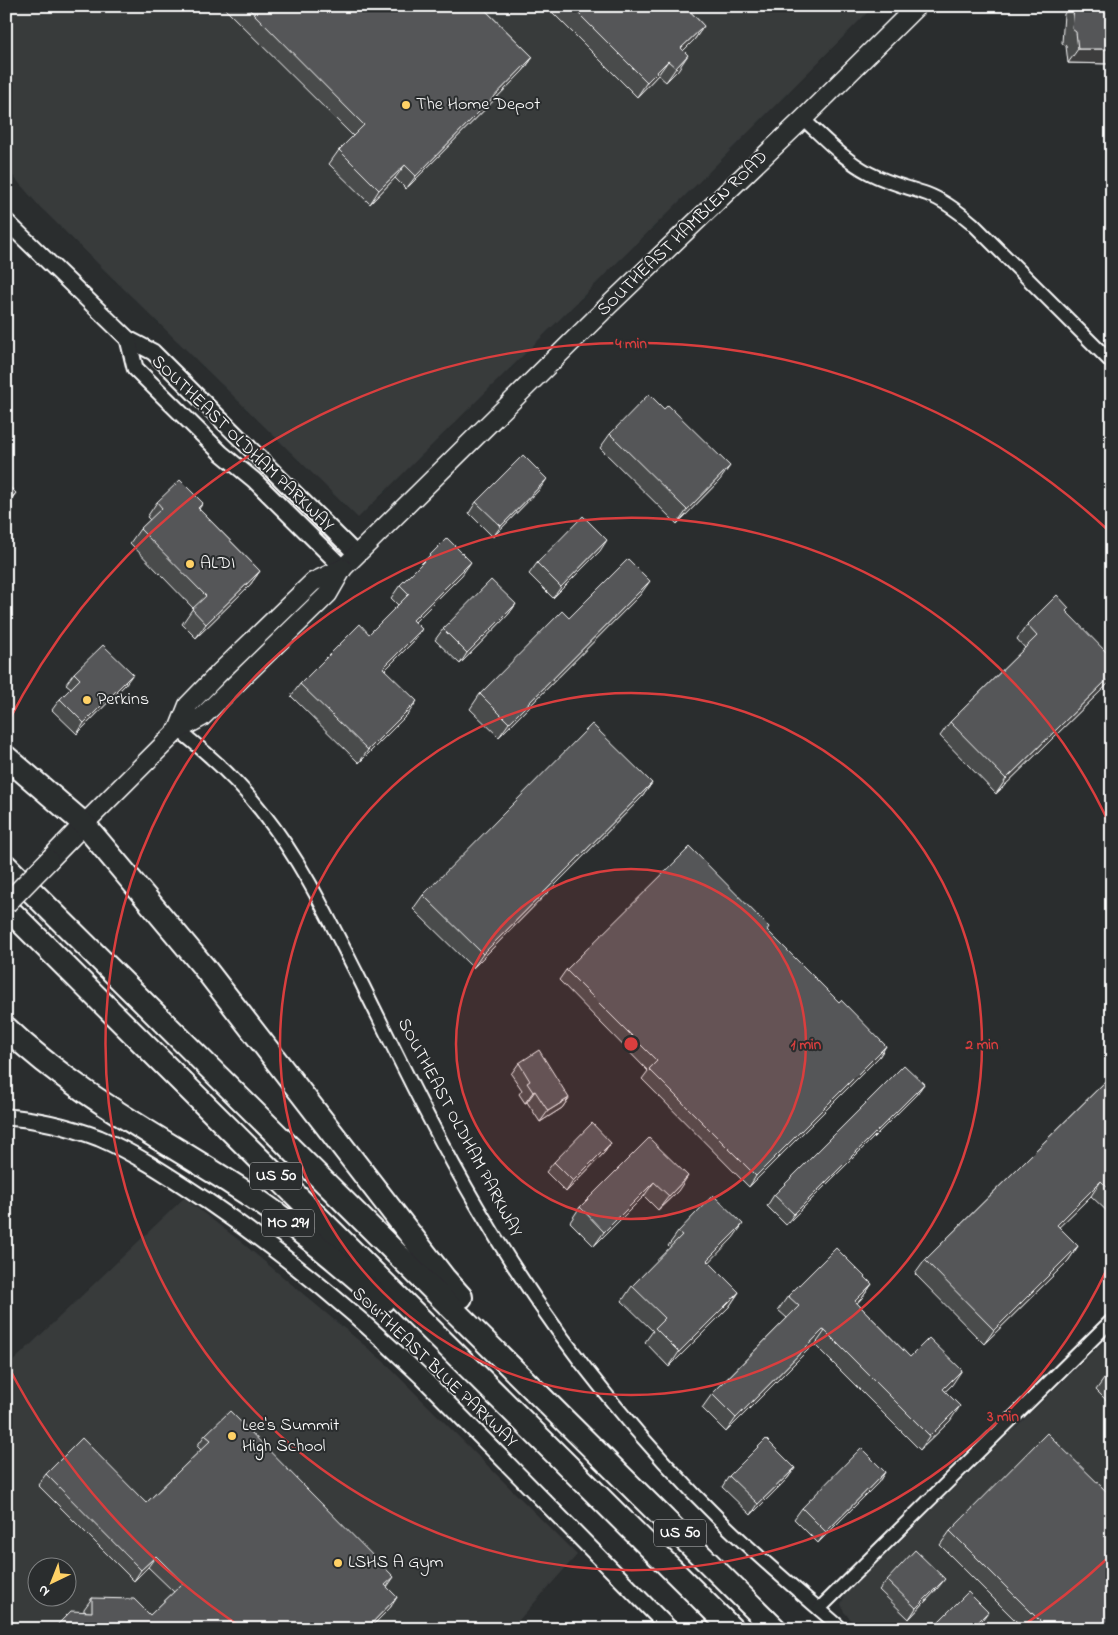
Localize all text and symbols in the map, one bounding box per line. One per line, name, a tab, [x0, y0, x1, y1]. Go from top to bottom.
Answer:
place label: The Home Depot	[416, 92, 540, 118]
marker: The Home Depot	[400, 99, 412, 111]
street label: SOUTHEAST HAMBLEN ROAD	[592, 145, 774, 323]
text: 4 min	[614, 333, 647, 355]
street label: SOUTHEAST OLDHAM PARKWAY	[145, 350, 340, 539]
place label: ALDI	[200, 551, 235, 577]
marker: ALDI	[184, 558, 196, 570]
place label: Perkins	[97, 687, 149, 713]
marker: Perkins	[81, 694, 93, 706]
street label: SOUTHEAST OLDHAM PARKWAY	[390, 1014, 528, 1243]
text: 1 min	[791, 1034, 822, 1056]
text: 2 min	[965, 1034, 999, 1056]
centre of rings	[622, 1035, 640, 1053]
road number: US 50	[250, 1162, 302, 1190]
road number: MO 291	[262, 1210, 314, 1236]
street label: SOUTHEAST BLUE PARKWAY	[345, 1282, 523, 1455]
text: 3 min	[986, 1406, 1019, 1428]
place label: Lee's Summit High School	[242, 1413, 339, 1461]
marker: Lee's Summit High School	[226, 1430, 238, 1442]
road number: US 50	[654, 1520, 706, 1546]
place label: LSHS A Gym	[348, 1550, 444, 1576]
marker: LSHS A Gym	[332, 1557, 344, 1569]
north arrow	[28, 1558, 78, 1608]
text: N	[34, 1580, 55, 1601]

